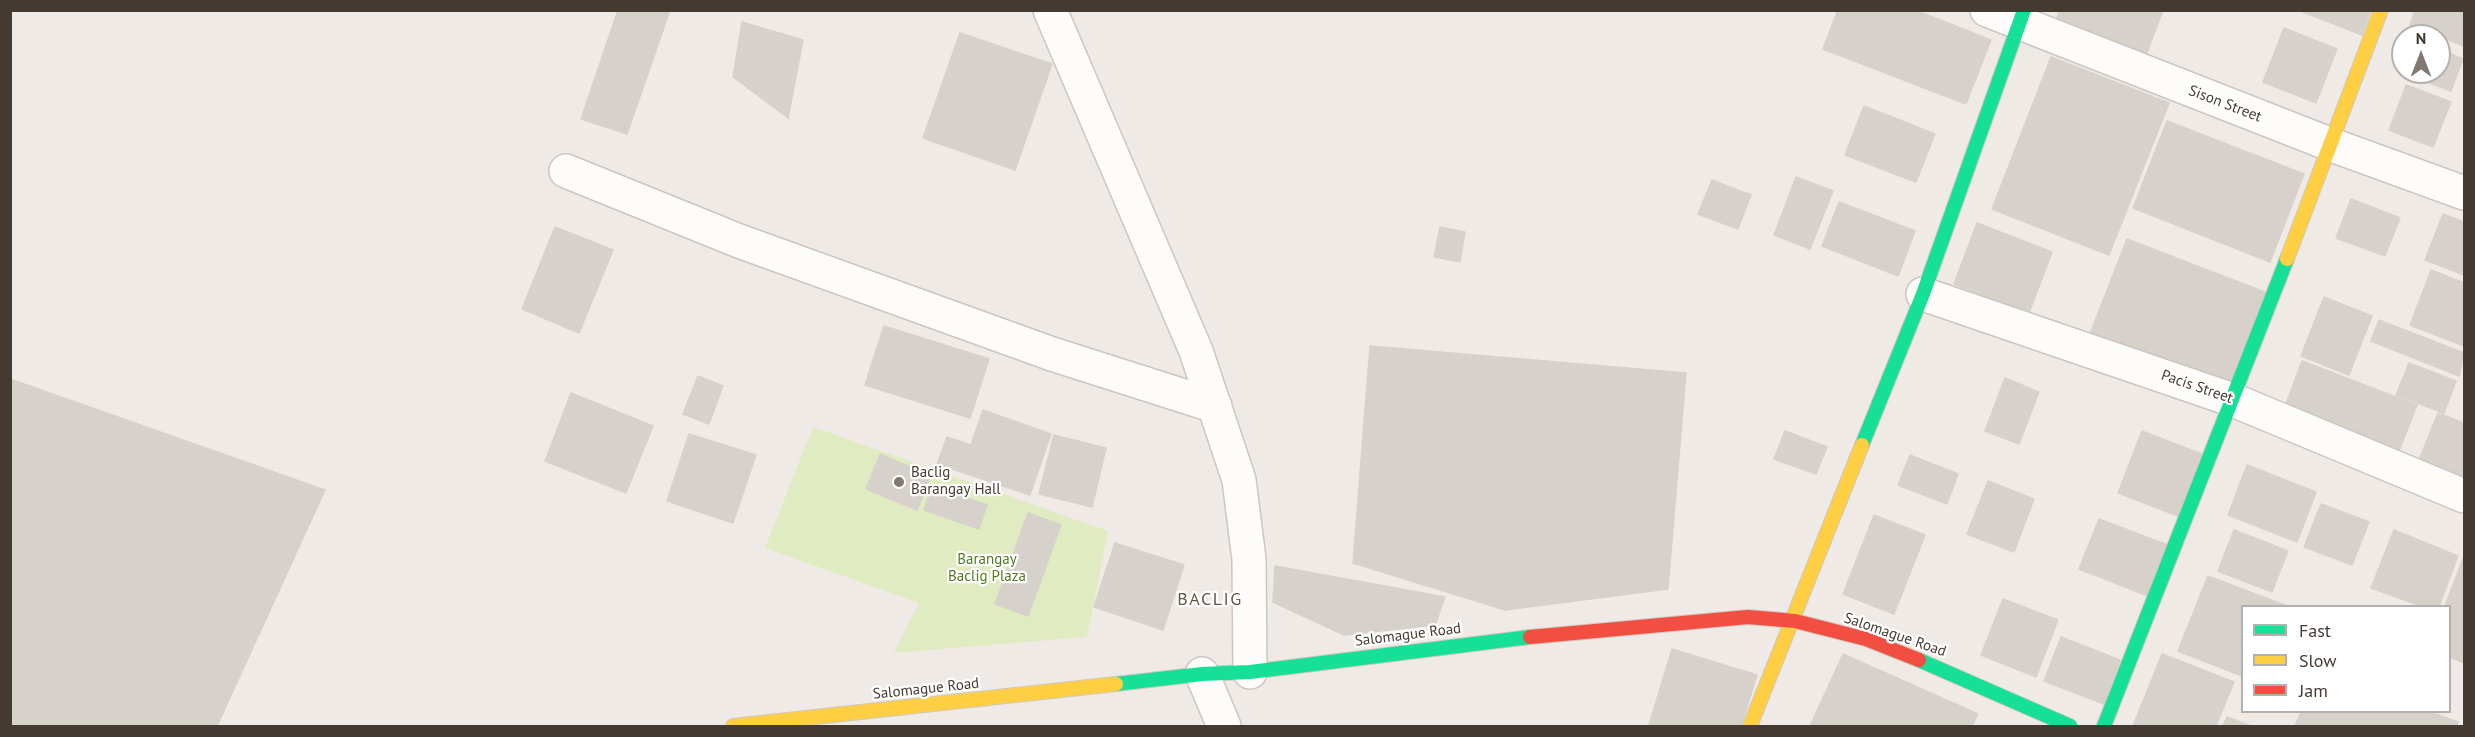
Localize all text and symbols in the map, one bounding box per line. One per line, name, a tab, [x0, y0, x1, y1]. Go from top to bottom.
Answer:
north arrow	[2391, 24, 2451, 84]
text: N	[2416, 28, 2426, 48]
street label: Sison Street	[2186, 82, 2264, 126]
street label: Pacis Street	[2159, 366, 2235, 408]
place label: Baclig Barangay Hall	[911, 464, 1001, 499]
marker: Baclig Barangay Hall	[892, 475, 906, 489]
park label: Barangay Baclig Plaza	[948, 551, 1026, 586]
district label: BACLIG	[1177, 589, 1243, 611]
legend	[2241, 605, 2451, 713]
street label: Salomague Road	[1842, 609, 1948, 661]
text: Fast	[2299, 619, 2331, 642]
street label: Salomague Road	[1354, 620, 1462, 650]
text: Slow	[2299, 649, 2337, 672]
street label: Salomague Road	[872, 674, 980, 704]
text: Jam	[2299, 679, 2328, 702]

